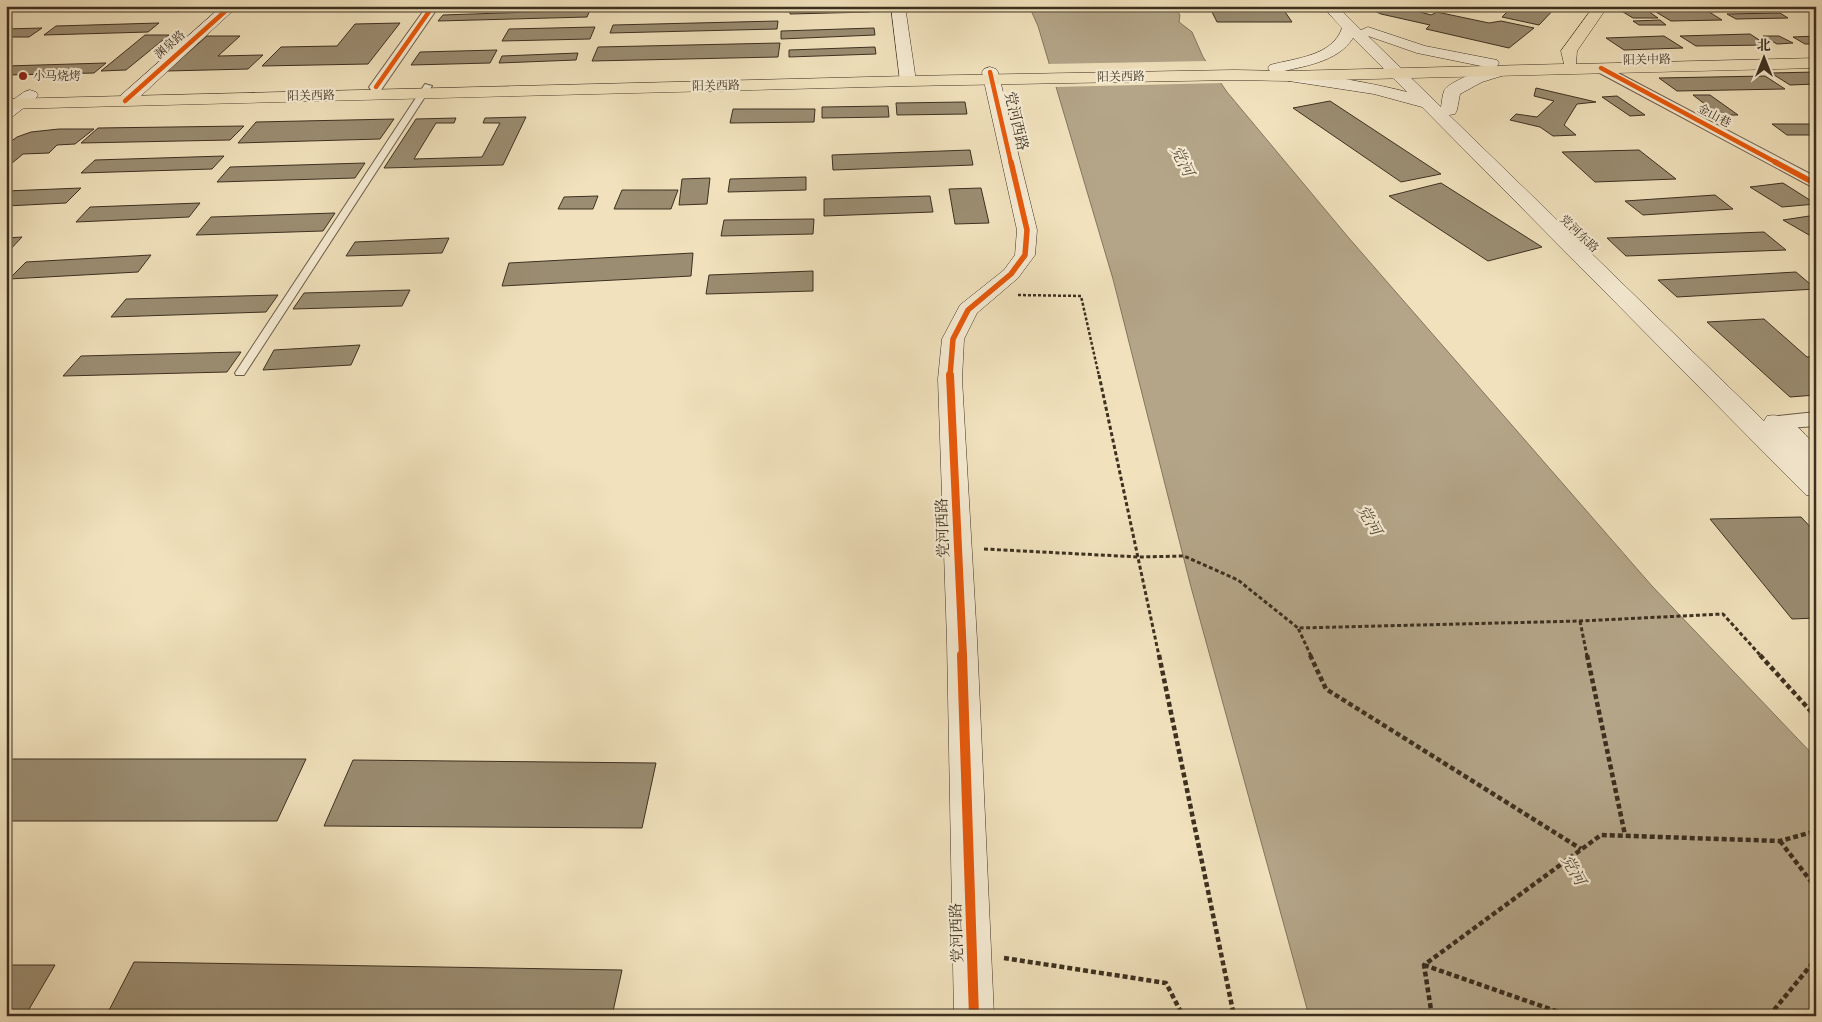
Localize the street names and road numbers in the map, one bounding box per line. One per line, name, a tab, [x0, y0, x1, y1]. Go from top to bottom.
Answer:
street label: 渊泉路	[151, 28, 189, 62]
street label: 阳关中路	[1623, 52, 1671, 68]
street label: 阳关西路	[1097, 69, 1145, 85]
street label: 阳关西路	[692, 78, 740, 94]
street label: 阳关西路	[287, 88, 335, 104]
street label: 党河西路	[1000, 90, 1032, 152]
street label: 金山巷	[1695, 101, 1733, 131]
street label: 党河东路	[1557, 212, 1601, 256]
street label: 党河西路	[932, 498, 954, 558]
street label: 党河西路	[946, 903, 968, 963]

